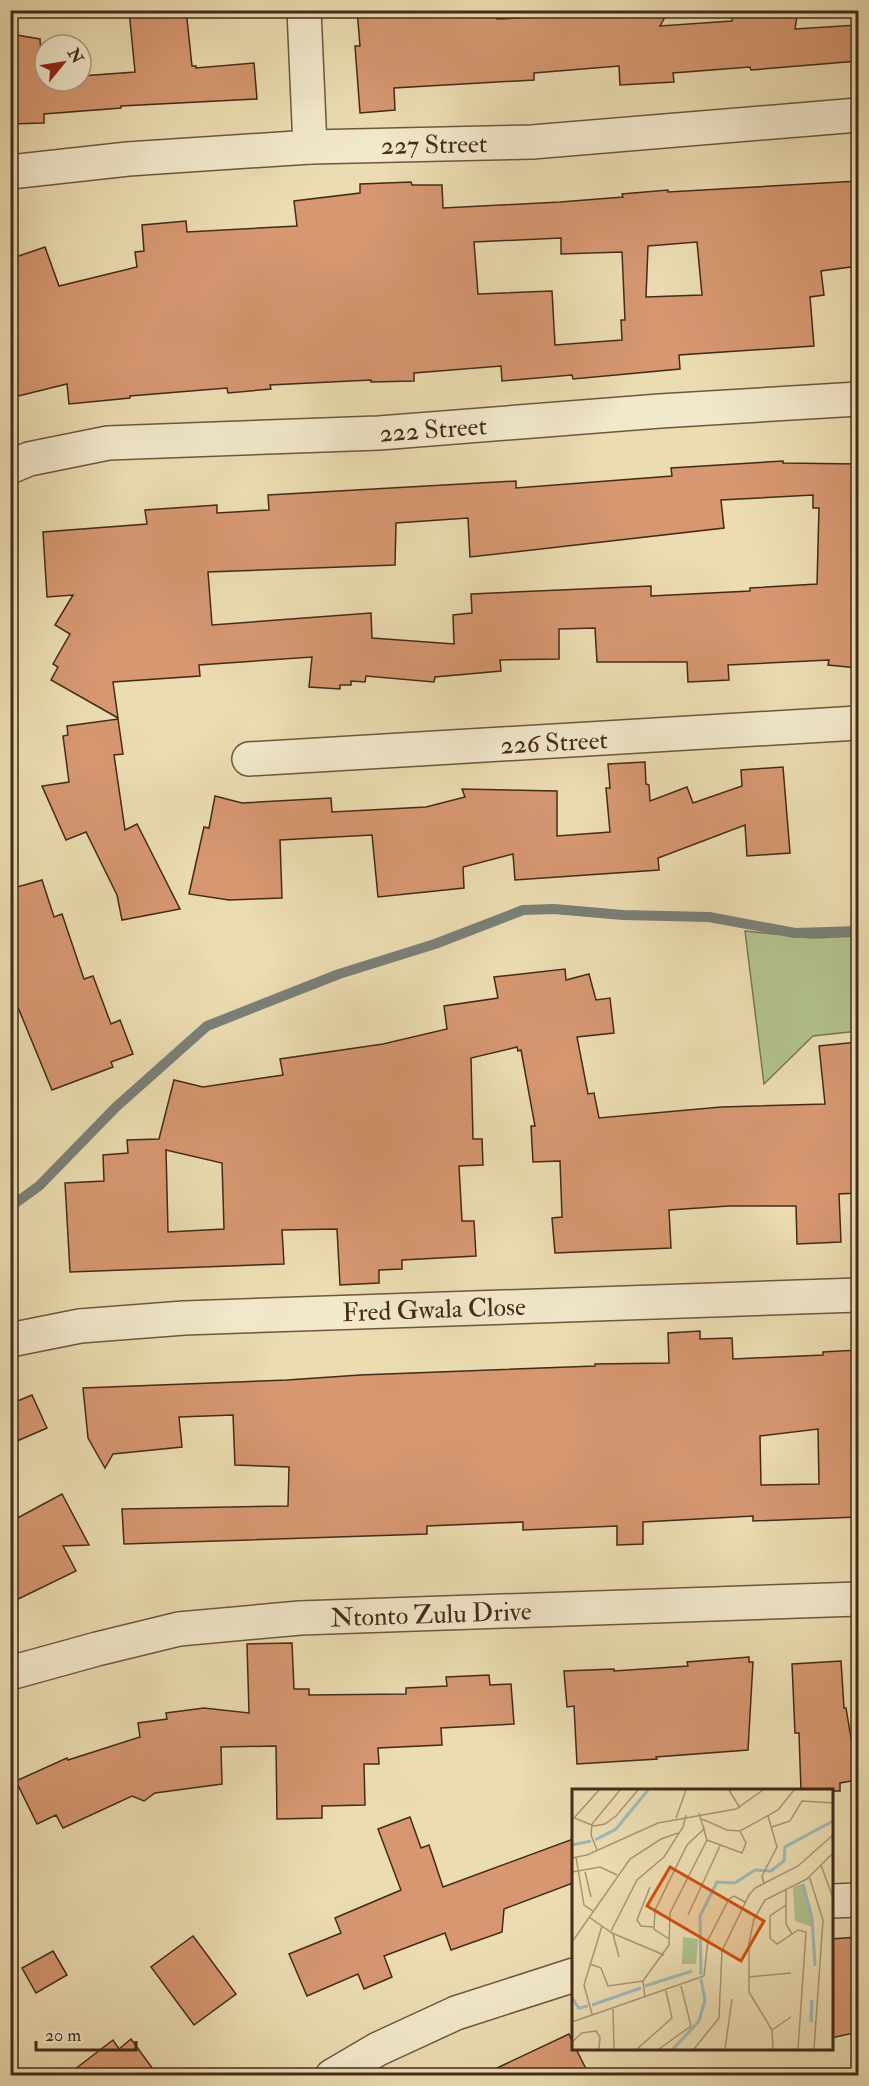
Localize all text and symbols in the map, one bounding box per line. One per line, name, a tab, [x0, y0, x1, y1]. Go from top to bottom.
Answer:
north arrow	[33, 33, 93, 93]
text: N	[62, 44, 88, 68]
street label: 227 Street	[381, 128, 487, 162]
street label: 222 Street	[378, 410, 488, 450]
street label: 226 Street	[499, 724, 609, 762]
street label: Fred Gwala Close	[342, 1291, 526, 1329]
street label: Ntonto Zulu Drive	[330, 1595, 532, 1634]
inset map	[572, 1789, 833, 2050]
scale bar	[36, 2014, 136, 2052]
text: 20 m	[45, 2024, 81, 2047]

